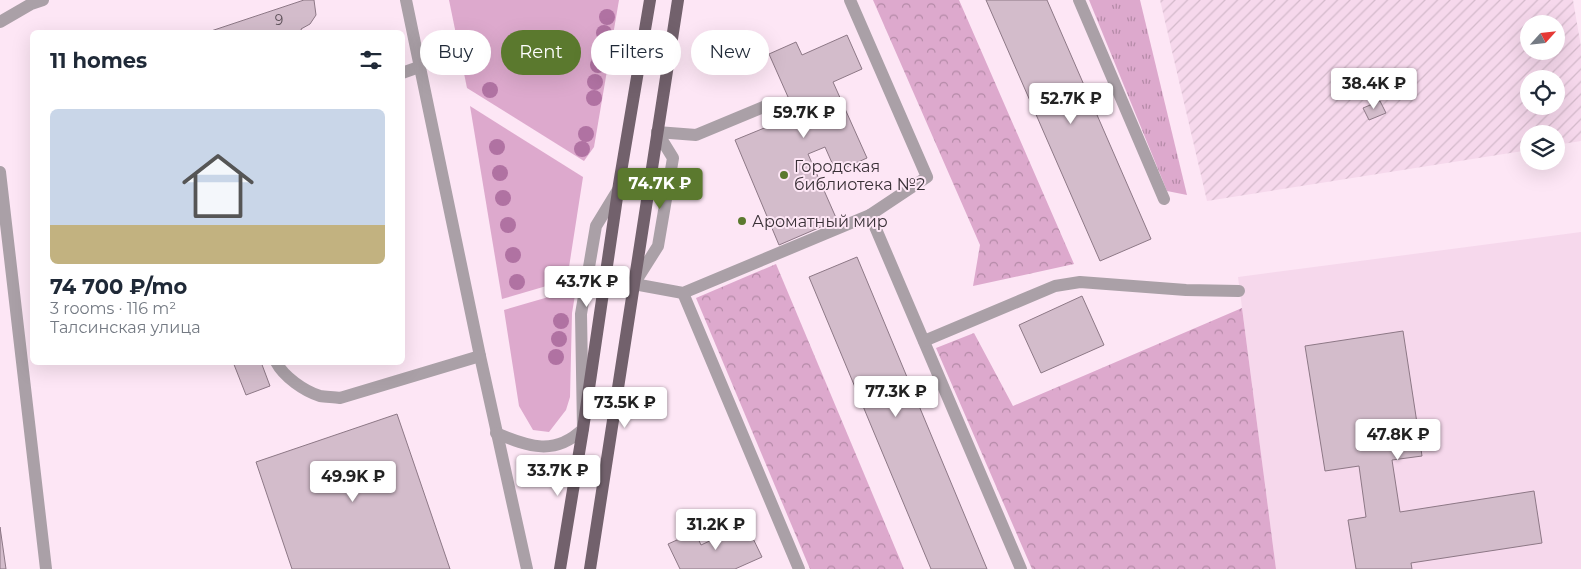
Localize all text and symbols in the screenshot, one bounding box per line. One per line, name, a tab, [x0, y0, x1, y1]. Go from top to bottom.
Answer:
house number: 9	[275, 11, 283, 29]
north arrow	[1520, 15, 1565, 60]
map controls	[1520, 15, 1565, 170]
chip: Buy	[420, 30, 491, 75]
chip: Rent	[501, 30, 581, 75]
chip: Filters	[591, 30, 681, 75]
chip: New	[691, 30, 769, 75]
icon: filters	[357, 46, 385, 74]
text: 11 homes	[50, 48, 147, 73]
pin: 38.4K ₽	[1328, 68, 1420, 110]
button: locate	[1520, 70, 1565, 115]
text: 38.4K ₽	[1342, 74, 1406, 93]
pin: 52.7K ₽	[1025, 82, 1117, 125]
text: 52.7K ₽	[1040, 89, 1102, 108]
pin: 59.7K ₽	[758, 96, 850, 139]
text: 59.7K ₽	[773, 103, 835, 122]
button: layers	[1520, 125, 1565, 170]
icon: home	[173, 141, 263, 231]
place label: Городская библиотека №2	[794, 157, 925, 194]
pin: 74.7K ₽	[614, 168, 706, 210]
marker: Городская библиотека №2	[778, 169, 790, 181]
text: 74.7K ₽	[629, 174, 691, 193]
place label: Ароматный мир	[752, 212, 888, 231]
marker: Ароматный мир	[736, 215, 748, 227]
pin: 43.7K ₽	[541, 266, 633, 308]
text: 43.7K ₽	[555, 272, 619, 291]
text: 74 700 ₽/mo	[50, 274, 187, 299]
text: 3 rooms · 116 m²	[50, 299, 176, 318]
text: Талсинская улица	[50, 318, 201, 337]
pin: 77.3K ₽	[850, 376, 942, 418]
text: 77.3K ₽	[865, 382, 927, 401]
pin: 73.5K ₽	[579, 386, 671, 429]
text: 73.5K ₽	[594, 393, 656, 412]
pin: 47.8K ₽	[1352, 418, 1444, 461]
text: 47.8K ₽	[1366, 425, 1430, 444]
pin: 33.7K ₽	[512, 454, 604, 497]
pin: 49.9K ₽	[307, 460, 399, 503]
text: 33.7K ₽	[527, 461, 589, 480]
text: 49.9K ₽	[321, 467, 385, 486]
pin: 31.2K ₽	[670, 508, 762, 551]
text: 31.2K ₽	[687, 515, 745, 534]

